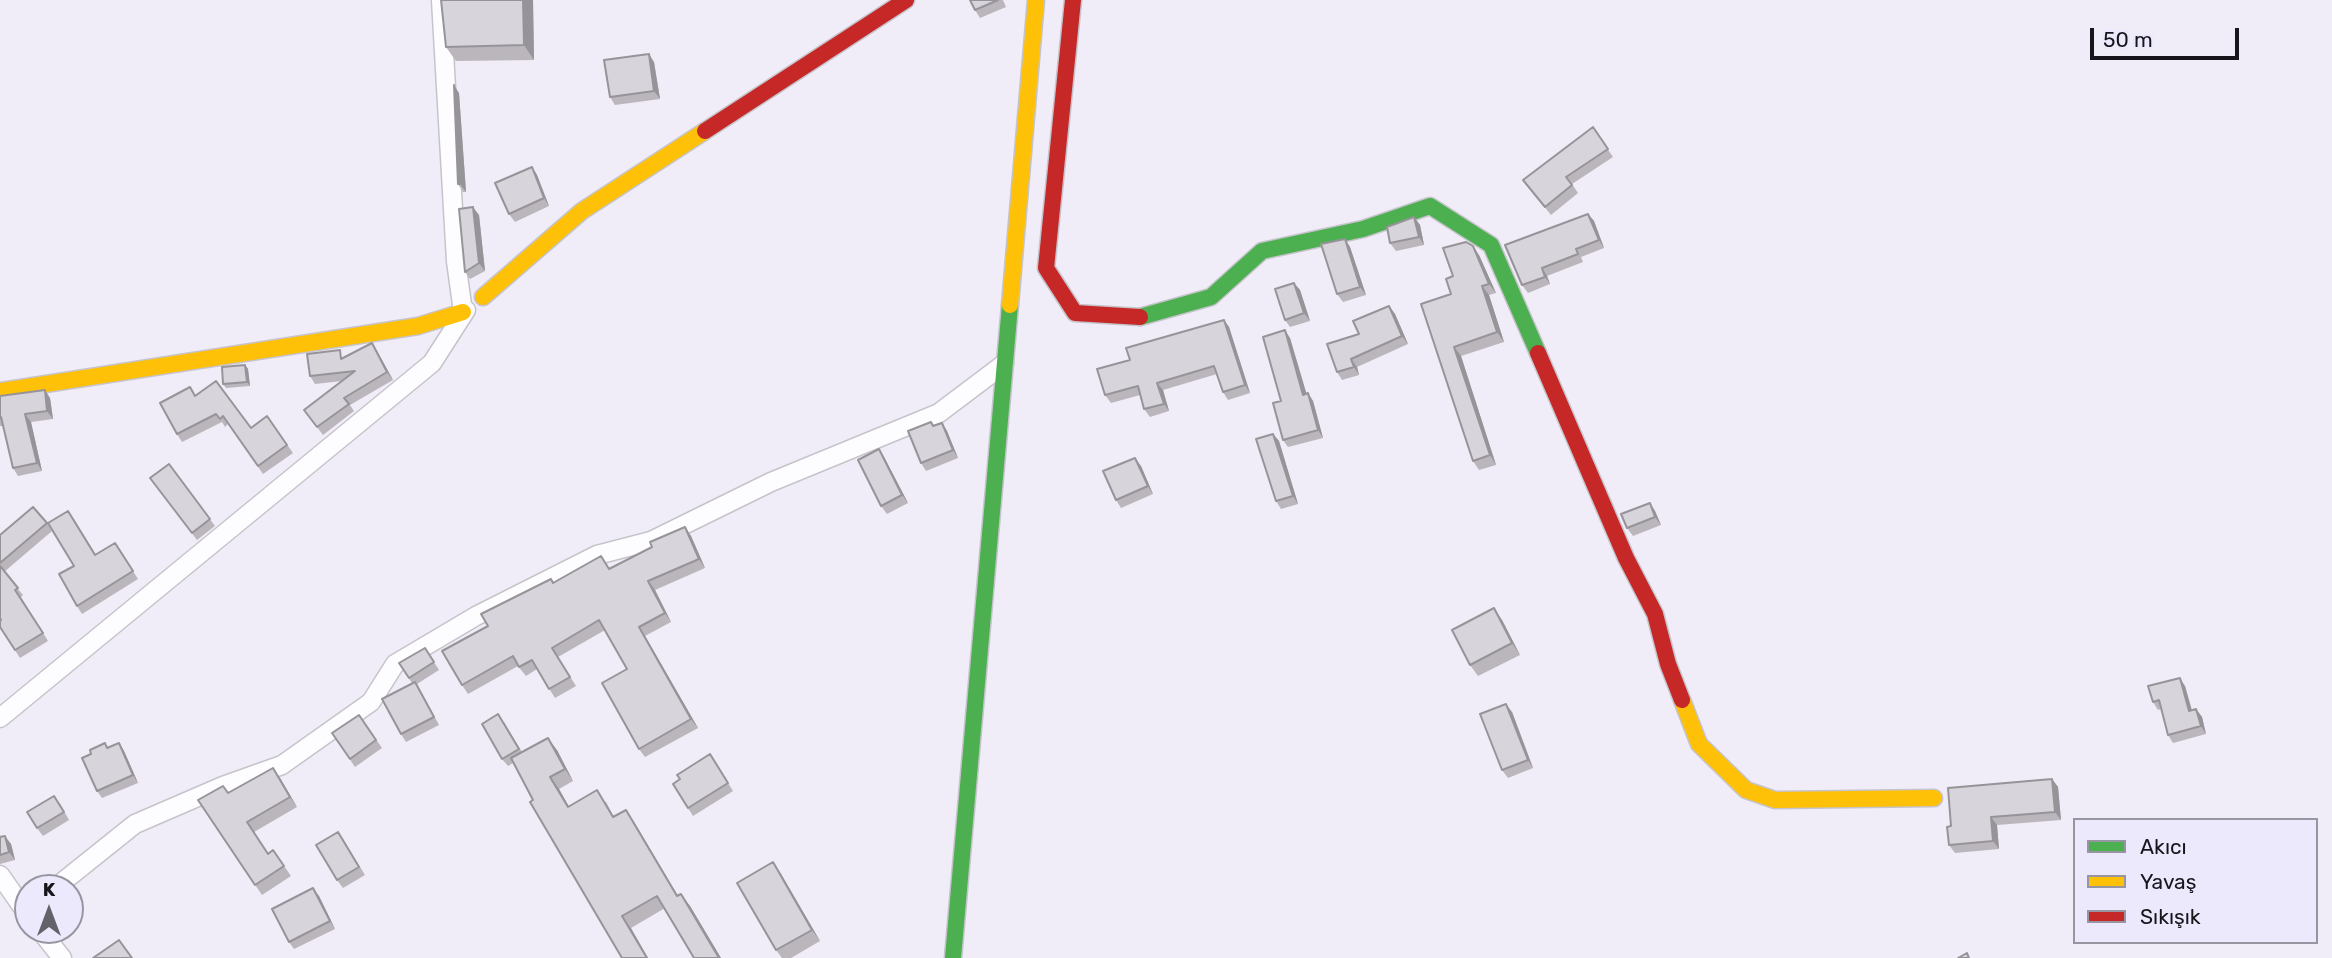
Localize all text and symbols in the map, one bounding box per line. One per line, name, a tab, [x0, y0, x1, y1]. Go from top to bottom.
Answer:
scale bar	[2094, 14, 2243, 58]
text: 50 m	[2103, 27, 2153, 52]
legend	[2073, 818, 2318, 944]
text: Akıcı	[2140, 834, 2187, 859]
text: Yavaş	[2140, 869, 2196, 894]
north arrow	[14, 874, 84, 944]
text: K	[43, 878, 55, 901]
text: Sıkışık	[2140, 904, 2201, 929]

